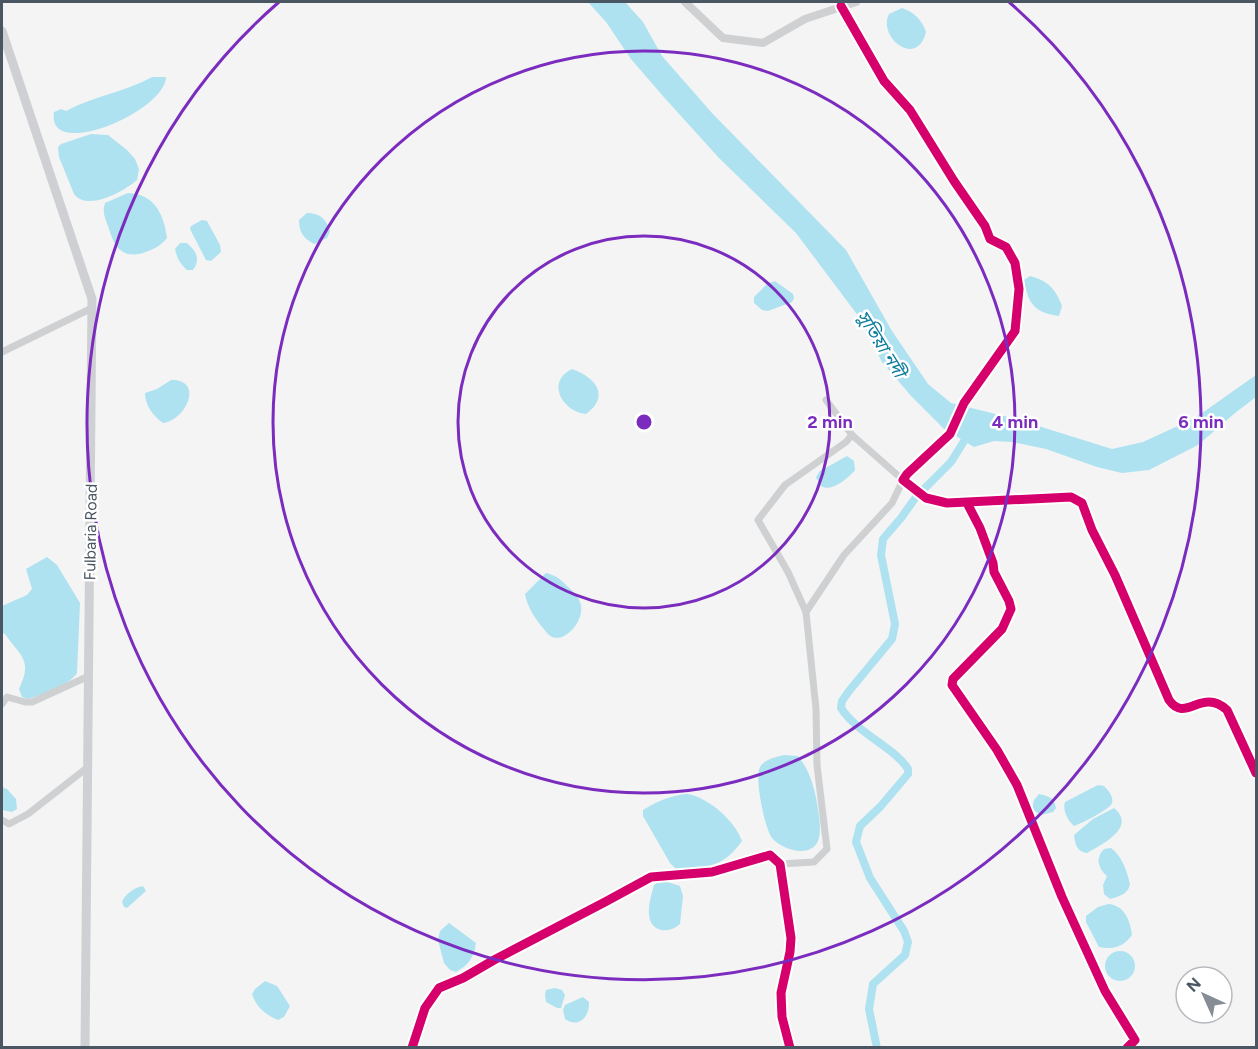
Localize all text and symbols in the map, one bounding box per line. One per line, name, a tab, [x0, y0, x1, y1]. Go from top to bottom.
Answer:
water label: সুতিয়া নদী	[852, 306, 912, 384]
text: 2 min	[807, 411, 853, 433]
text: 4 min	[992, 411, 1038, 433]
text: 6 min	[1178, 411, 1224, 433]
centre of rings	[634, 412, 654, 432]
street label: Fulbaria Road	[80, 484, 101, 580]
north arrow	[1174, 965, 1234, 1025]
text: N	[1183, 974, 1205, 996]

